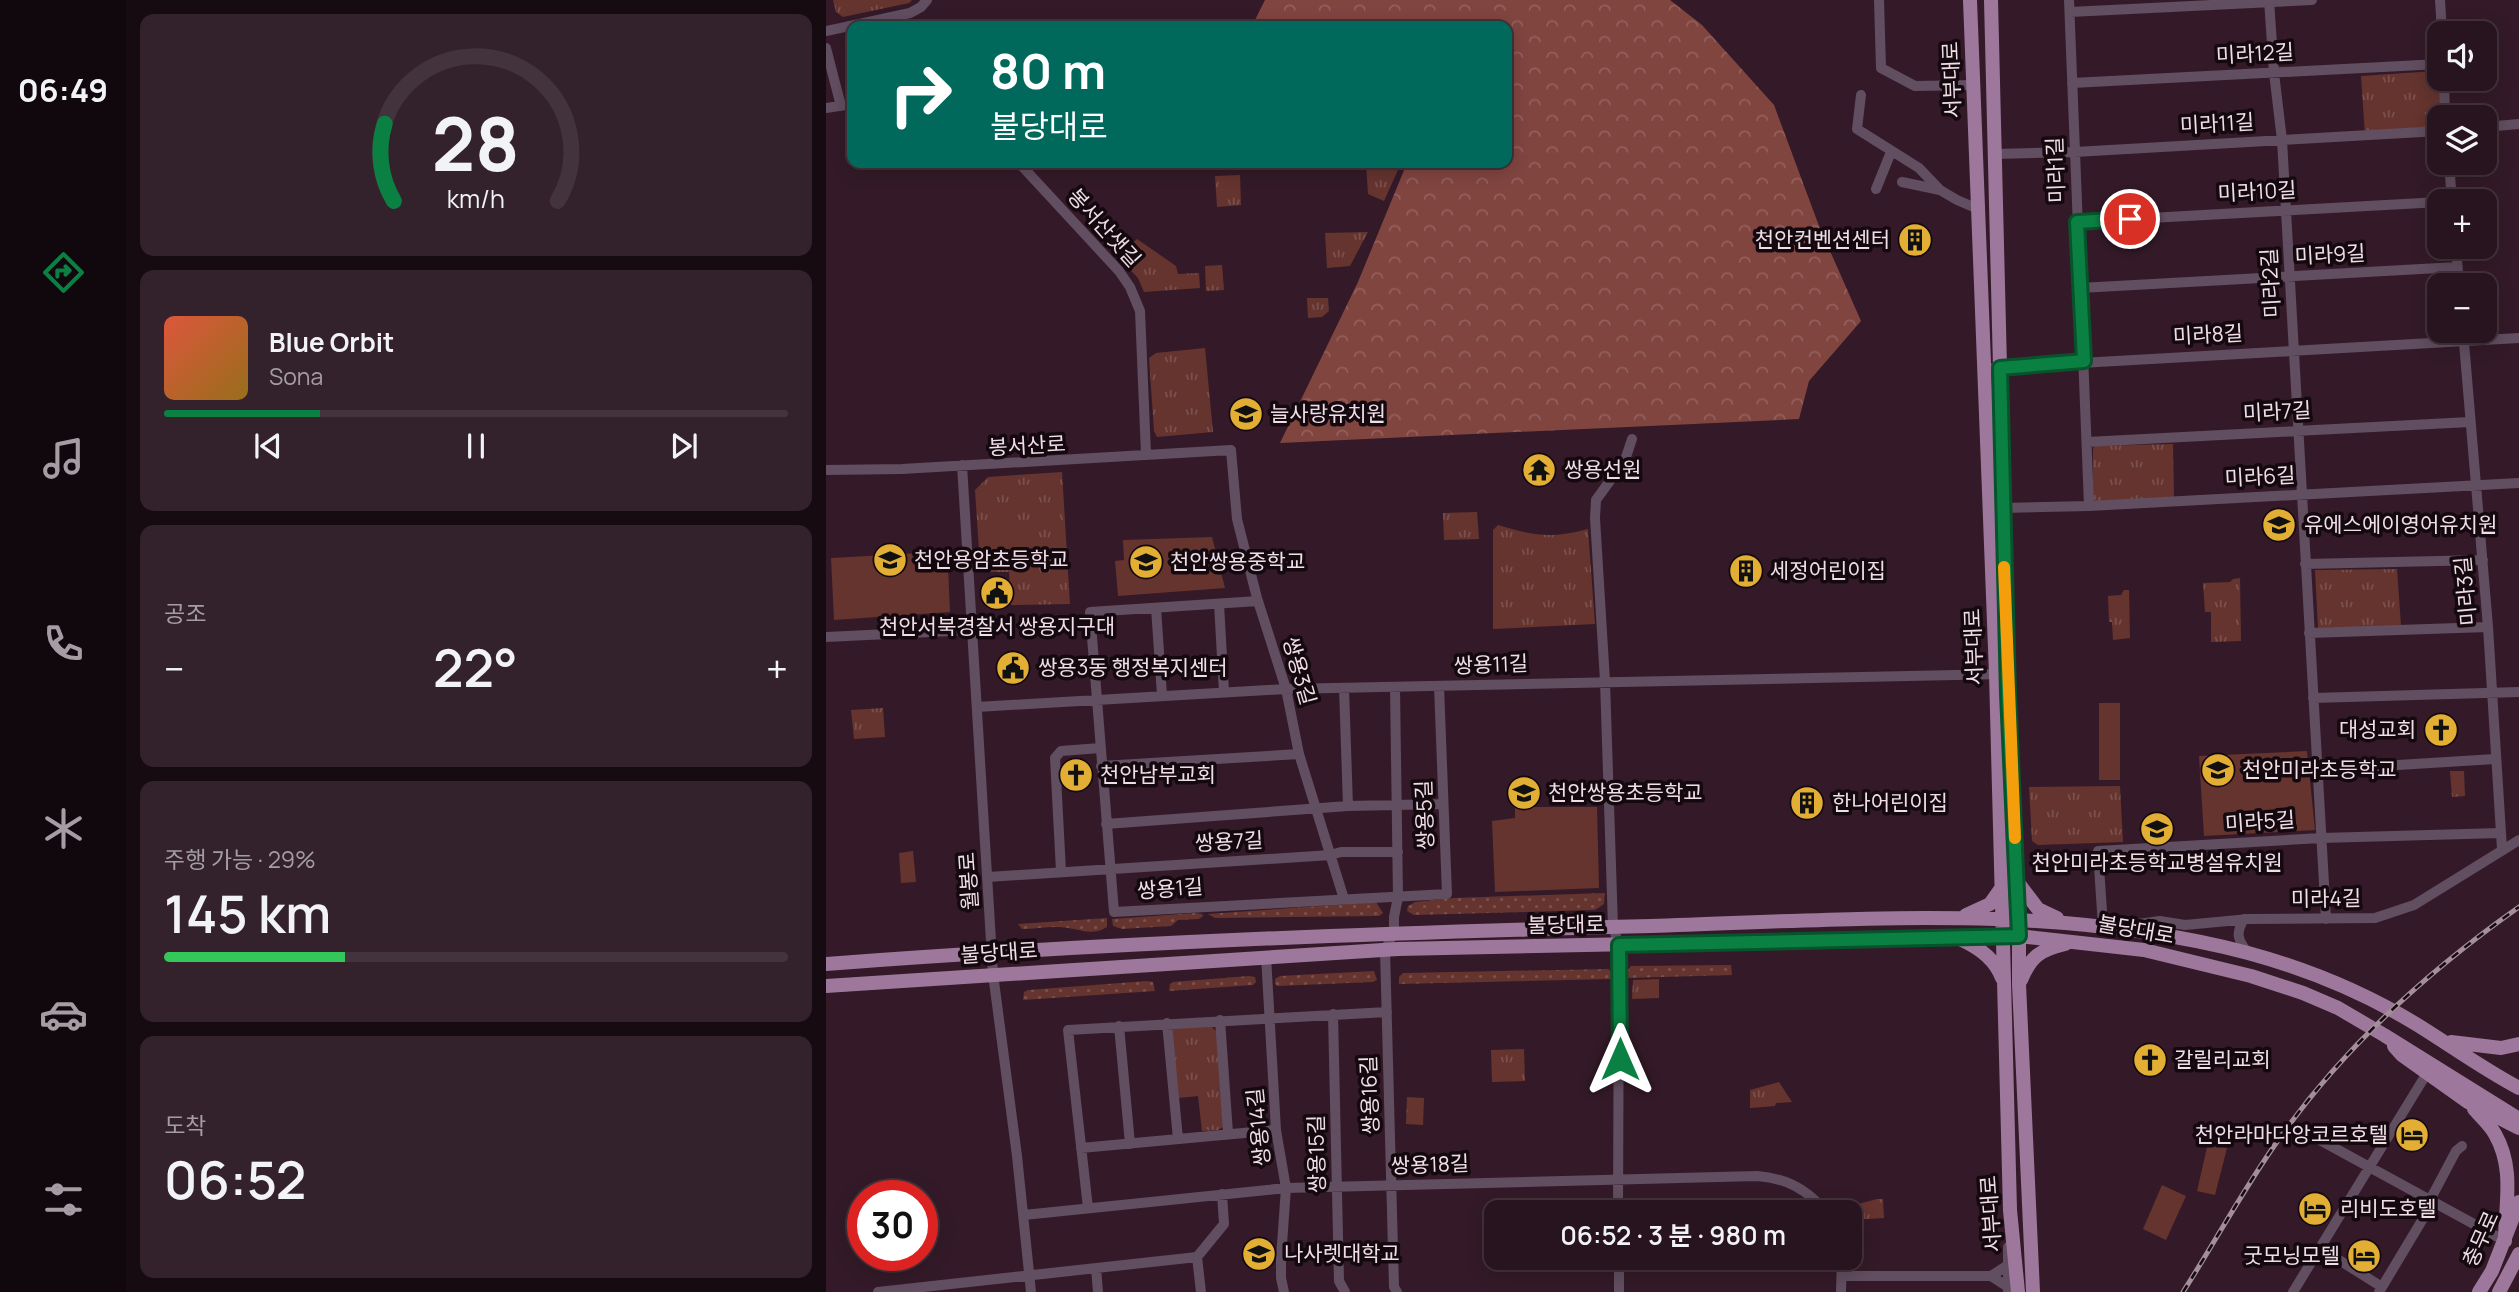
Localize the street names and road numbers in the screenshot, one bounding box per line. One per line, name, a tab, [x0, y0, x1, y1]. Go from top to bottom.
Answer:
street label: 미라12길	[2215, 37, 2295, 69]
street label: 서부대로	[1936, 41, 1966, 119]
street label: 미라11길	[2179, 107, 2255, 139]
street label: 미라1길	[2040, 136, 2070, 204]
street label: 미라10길	[2217, 175, 2297, 207]
street label: 봉서산샛길	[1062, 182, 1147, 273]
street label: 미라9길	[2294, 238, 2366, 270]
street label: 미라2길	[2254, 247, 2286, 319]
street label: 미라8길	[2172, 318, 2244, 350]
street label: 미라7길	[2242, 395, 2312, 427]
street label: 봉서산로	[988, 429, 1066, 461]
street label: 미라6길	[2224, 460, 2296, 492]
street label: 미라3길	[2448, 555, 2482, 627]
street label: 서부대로	[1958, 608, 1988, 686]
street label: 쌍용3길	[1277, 633, 1323, 708]
street label: 쌍용11길	[1453, 649, 1529, 679]
street label: 쌍용5길	[1409, 780, 1439, 851]
street label: 미라5길	[2224, 805, 2296, 837]
street label: 쌍용7길	[1194, 825, 1264, 857]
street label: 월봉로	[952, 851, 984, 911]
street label: 쌍용1길	[1136, 872, 1204, 904]
street label: 미라4길	[2291, 883, 2361, 913]
street label: 불당대로	[1527, 909, 1605, 939]
street label: 불당대로	[2096, 909, 2177, 950]
street label: 불당대로	[959, 935, 1038, 969]
street label: 쌍용16길	[1354, 1055, 1384, 1135]
street label: 쌍용14길	[1240, 1087, 1276, 1168]
street label: 쌍용15길	[1301, 1115, 1331, 1193]
street label: 쌍용18길	[1390, 1149, 1470, 1179]
street label: 서부대로	[1973, 1175, 2007, 1254]
street label: 충무로	[2456, 1206, 2505, 1271]

